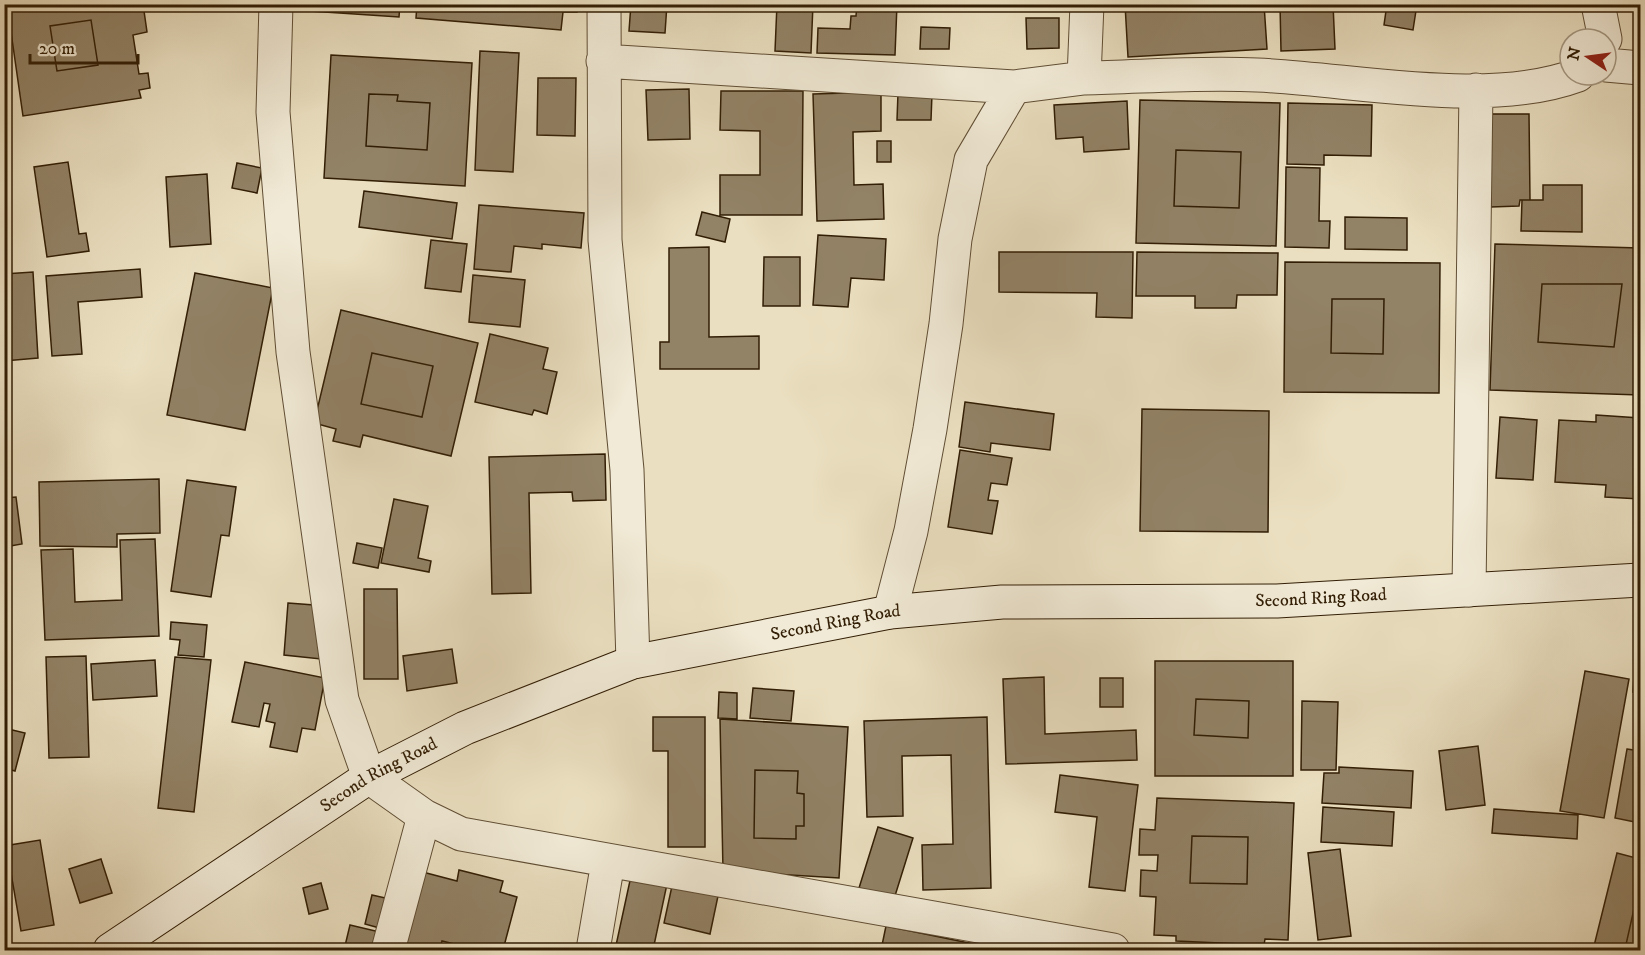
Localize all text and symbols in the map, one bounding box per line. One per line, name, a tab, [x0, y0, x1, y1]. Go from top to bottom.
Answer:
scale bar	[30, 27, 138, 65]
north arrow	[1558, 27, 1618, 87]
text: 20 m	[39, 38, 75, 60]
text: N	[1563, 45, 1586, 63]
street label: Second Ring Road	[1255, 584, 1387, 612]
street label: Second Ring Road	[769, 600, 901, 646]
street label: Second Ring Road	[316, 733, 441, 817]

